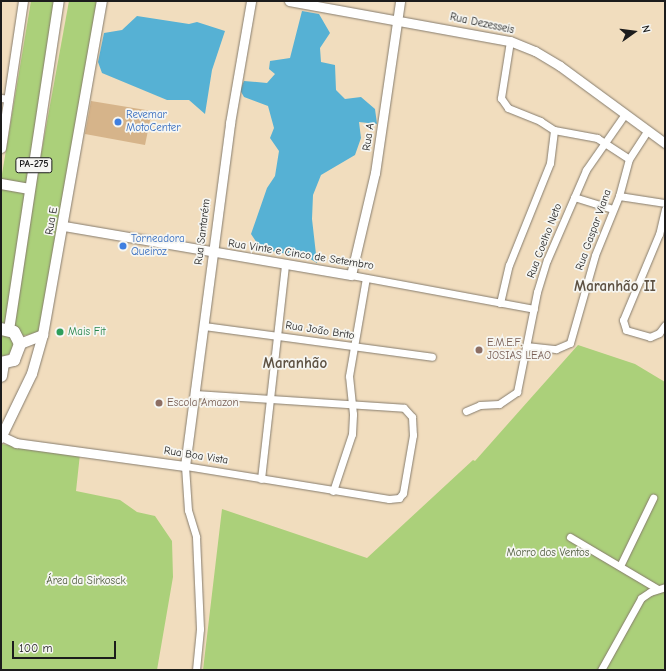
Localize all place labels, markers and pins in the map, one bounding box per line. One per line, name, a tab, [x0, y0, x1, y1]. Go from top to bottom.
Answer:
place label: Revemar MotoCenter	[126, 109, 181, 135]
marker: Revemar MotoCenter	[113, 117, 123, 127]
place label: Torneadora Queiroz	[131, 233, 185, 259]
marker: Torneadora Queiroz	[118, 241, 128, 251]
place label: Mais Fit	[68, 325, 106, 339]
marker: Mais Fit	[55, 327, 65, 337]
place label: E.M.E.F. JOSIAS LEAO	[487, 337, 551, 363]
marker: E.M.E.F. JOSIAS LEAO	[474, 345, 484, 355]
place label: Escola Amazon	[167, 396, 239, 410]
marker: Escola Amazon	[154, 398, 164, 408]

